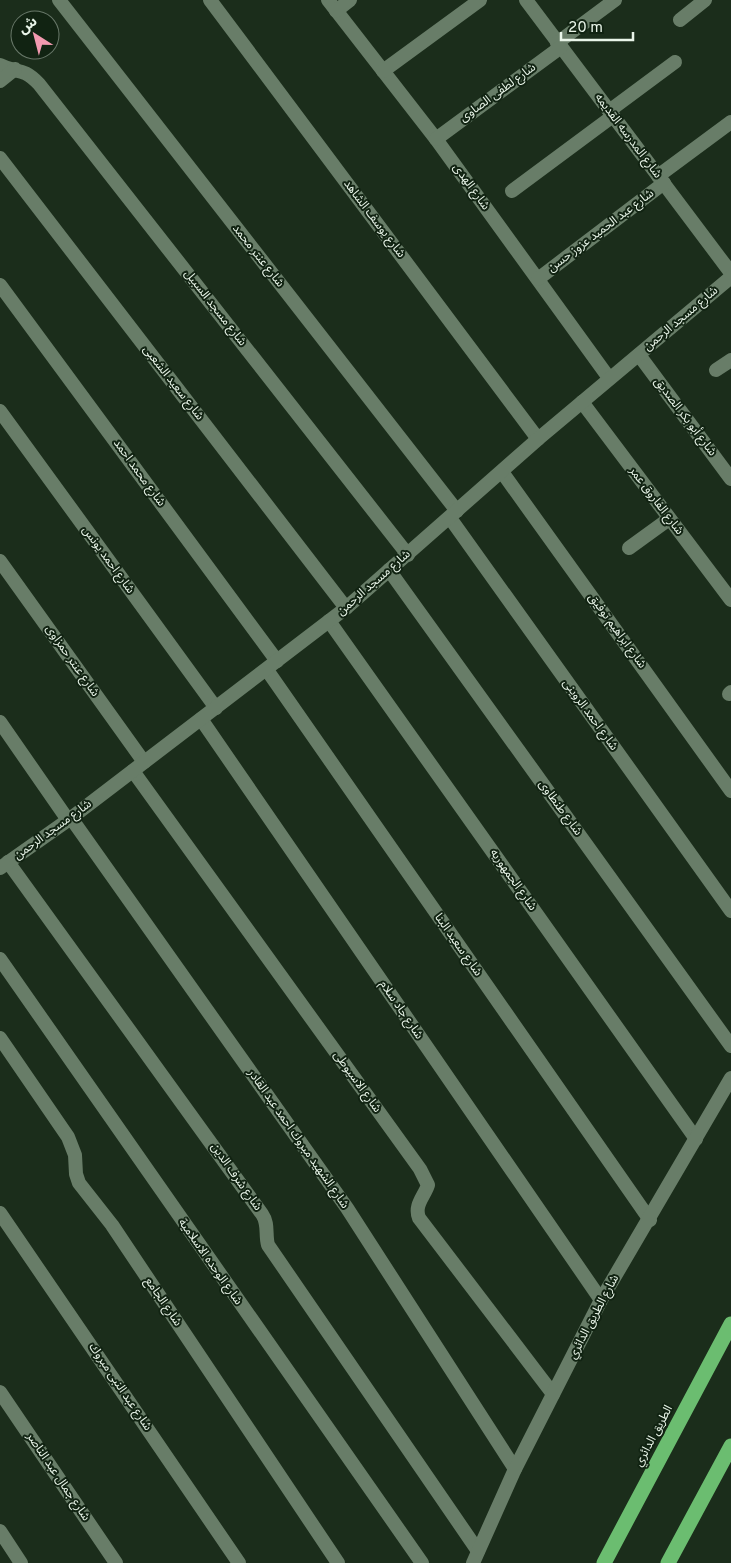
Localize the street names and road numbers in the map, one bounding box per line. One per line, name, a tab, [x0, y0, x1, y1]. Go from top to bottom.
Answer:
street label: شارع لطفى الصاوى	[457, 60, 539, 126]
street label: شارع المدرسه القديمه	[591, 90, 665, 182]
street label: شارع الهدى	[449, 161, 493, 213]
street label: شارع يوسف الشاهد	[339, 177, 409, 261]
street label: شارع عبد الحميد عزوز حسن	[545, 186, 657, 276]
street label: شارع عنتر محمد	[228, 221, 288, 291]
street label: شارع مسجد السبيل	[180, 266, 250, 350]
street label: شارع مسجد الرحمن	[640, 283, 722, 355]
street label: شارع سعيد الشعبى	[139, 342, 207, 424]
street label: شارع أبو بكر الصديق	[650, 374, 720, 460]
street label: شارع محمد احمد	[109, 436, 169, 510]
street label: شارع الفاروق عمر	[625, 463, 687, 538]
street label: شارع احمد يونس	[78, 523, 138, 597]
street label: شارع مسجد الرحمن	[334, 547, 414, 619]
street label: شارع ابراهيم توفيق	[584, 590, 650, 672]
street label: شارع عنتر حمزاوى	[41, 622, 103, 700]
street label: شارع احمد الروينى	[559, 676, 621, 754]
street label: شارع طنطاوى	[534, 777, 586, 839]
street label: شارع مسجد الرحمن	[11, 796, 95, 864]
street label: شارع الجمهوريه	[486, 846, 540, 914]
street label: شارع سعيد البنا	[430, 910, 486, 980]
street label: شارع جاد سلام	[375, 977, 427, 1043]
street label: شارع الاسيوطى	[329, 1048, 385, 1116]
street label: شارع الشهيد مبروك احمد عبد القادر	[243, 1065, 352, 1212]
street label: شارع شرف الدين	[207, 1140, 265, 1214]
street label: شارع الوحده الاسلامية	[174, 1216, 246, 1308]
street label: شارع الطريق الدائري	[565, 1272, 624, 1362]
street label: شارع الجامع	[141, 1274, 185, 1330]
street label: شارع عبد النبى مبروك	[85, 1340, 155, 1434]
street label: الطريق الدائري	[631, 1402, 678, 1470]
street label: شارع جمال عبد الناصر	[22, 1429, 94, 1524]

